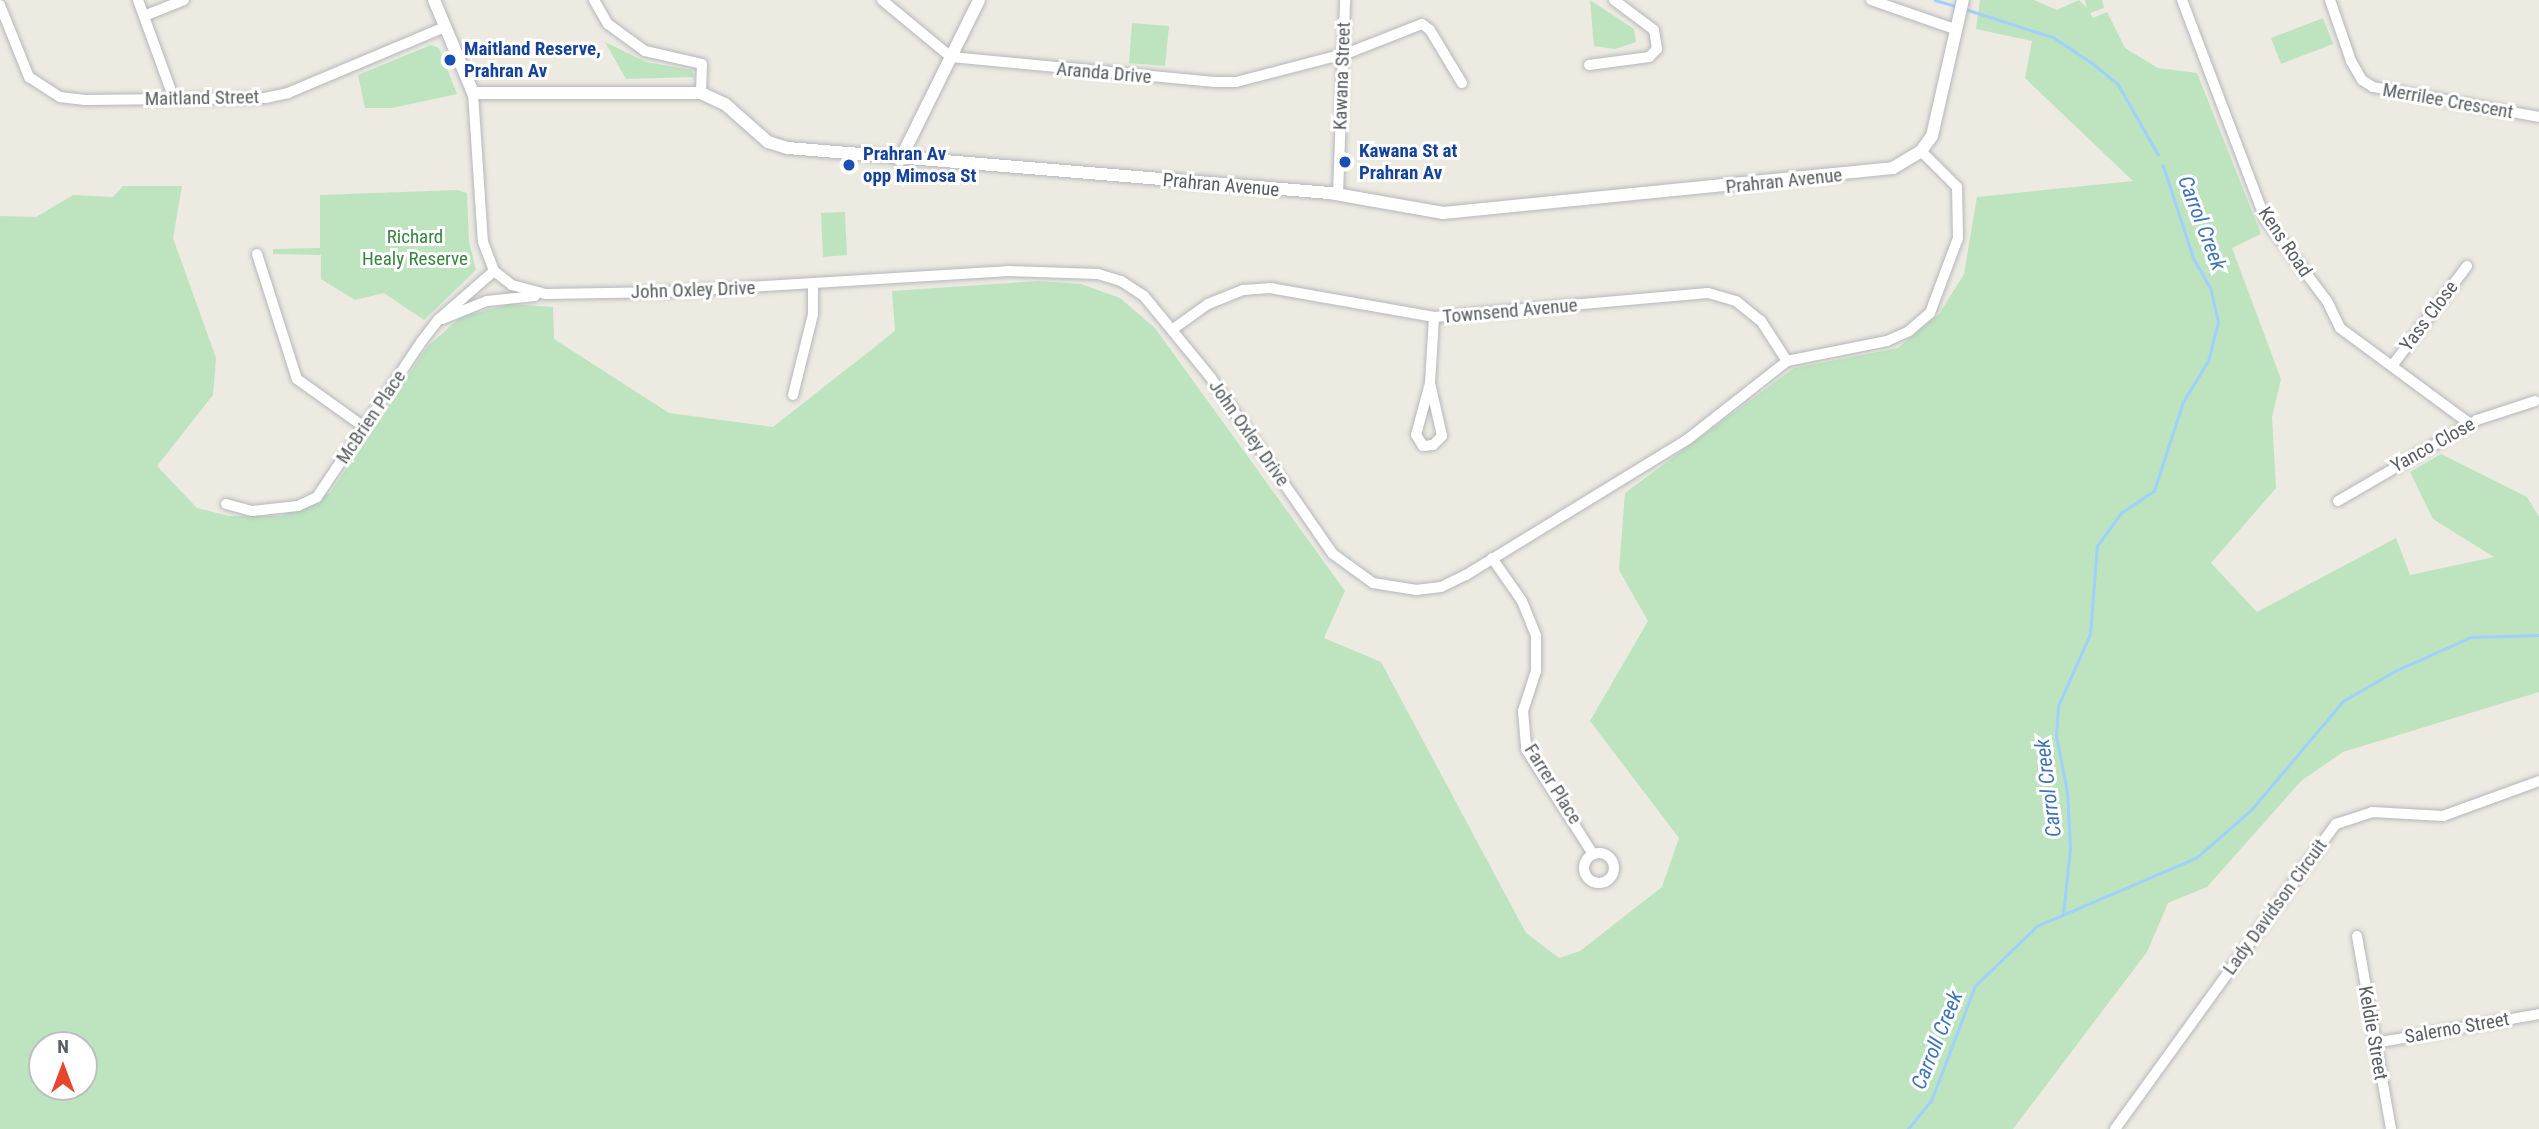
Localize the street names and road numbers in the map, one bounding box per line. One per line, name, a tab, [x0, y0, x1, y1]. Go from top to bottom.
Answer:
street label: Kawana Street	[1329, 22, 1355, 130]
street label: Aranda Drive	[1055, 57, 1153, 89]
street label: Merrilee Crescent	[2381, 78, 2515, 124]
street label: Maitland Street	[145, 86, 259, 110]
street label: Prahran Avenue	[1725, 164, 1843, 198]
street label: Prahran Avenue	[1162, 169, 1280, 201]
street label: Kens Road	[2253, 203, 2317, 281]
street label: John Oxley Drive	[630, 276, 756, 304]
street label: Yass Close	[2395, 276, 2463, 356]
street label: Townsend Avenue	[1442, 294, 1578, 328]
street label: McBrien Place	[331, 366, 411, 468]
street label: John Oxley Drive	[1204, 375, 1294, 491]
street label: Yanco Close	[2387, 413, 2479, 477]
street label: Farrer Place	[1519, 740, 1587, 828]
street label: Lady Davidson Circuit	[2218, 835, 2332, 979]
street label: Keldie Street	[2354, 984, 2392, 1082]
street label: Salerno Street	[2403, 1008, 2511, 1048]

